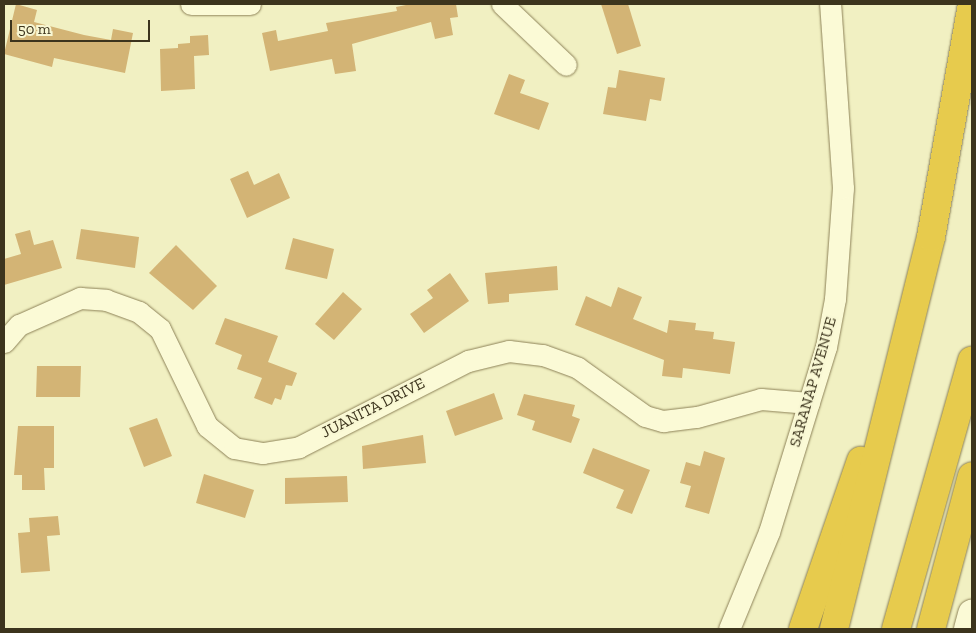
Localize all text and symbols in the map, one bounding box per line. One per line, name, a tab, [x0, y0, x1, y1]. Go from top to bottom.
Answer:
scale bar	[12, 10, 152, 42]
text: 50 m	[18, 20, 51, 38]
street label: SARANAP AVENUE	[785, 314, 841, 450]
street label: JUANITA DRIVE	[318, 373, 428, 443]

